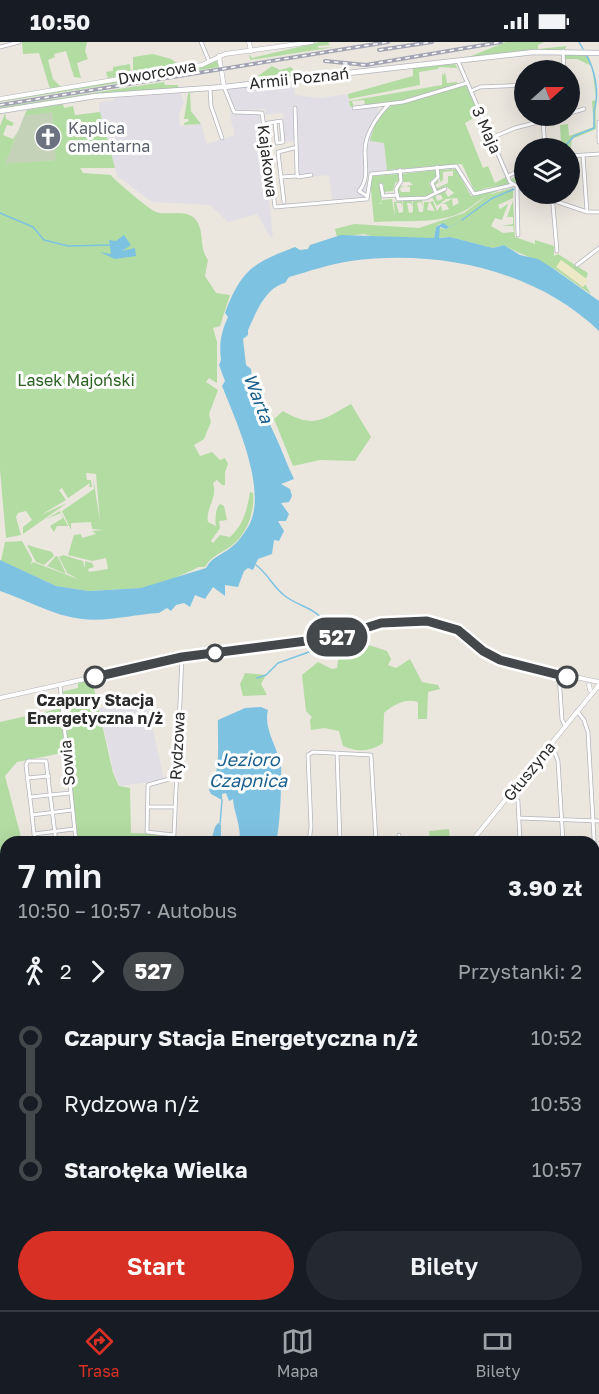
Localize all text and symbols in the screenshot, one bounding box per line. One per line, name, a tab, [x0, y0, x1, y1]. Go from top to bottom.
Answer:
text: 10:50	[30, 8, 90, 35]
street label: Dworcowa	[116, 55, 198, 89]
north arrow	[514, 60, 580, 126]
map controls	[514, 60, 580, 204]
street label: Armii Poznań	[248, 63, 350, 93]
street label: 3 Maja	[468, 103, 506, 157]
place label: Kaplica cmentarna	[68, 118, 150, 156]
church icon: Kaplica cmentarna	[33, 122, 63, 152]
street label: Kajakowa	[254, 124, 282, 198]
button: layers	[514, 138, 580, 204]
park label: Lasek Majoński	[17, 370, 135, 390]
water label: Warta	[240, 370, 279, 427]
line badge: 527	[302, 618, 372, 656]
text: 527	[318, 624, 356, 650]
unlabelled marker	[206, 644, 224, 662]
marker: Czapury Stacja Energetyczna n/ż	[84, 666, 106, 688]
unlabelled marker	[556, 666, 578, 688]
place label: Czapury Stacja Energetyczna n/ż	[27, 690, 163, 728]
street label: Rydzowa	[165, 711, 189, 781]
street label: Głuszyna	[499, 737, 559, 805]
street label: Sowia	[55, 739, 79, 787]
water label: Jezioro Czapnica	[209, 748, 288, 791]
text: 7 min	[18, 856, 102, 895]
text: 3.90 zł	[508, 874, 582, 901]
text: 10:50 – 10:57 · Autobus	[18, 898, 237, 922]
icon: walk	[18, 955, 51, 988]
icon: forward	[81, 955, 114, 988]
text: 527	[135, 958, 172, 984]
text: 2	[60, 959, 72, 983]
text: Przystanki: 2	[458, 959, 582, 983]
text: Czapury Stacja Energetyczna n/ż	[64, 1024, 418, 1051]
text: 10:52	[531, 1025, 582, 1049]
text: Rydzowa n/ż	[64, 1090, 199, 1117]
text: 10:53	[531, 1091, 582, 1115]
text: Starołęka Wielka	[64, 1156, 247, 1183]
text: 10:57	[532, 1157, 582, 1181]
button: Start	[18, 1231, 294, 1300]
button: Bilety	[306, 1231, 582, 1300]
tab: Trasa	[79, 1325, 120, 1381]
tab: Mapa	[277, 1325, 318, 1381]
tab: Bilety	[476, 1325, 520, 1381]

